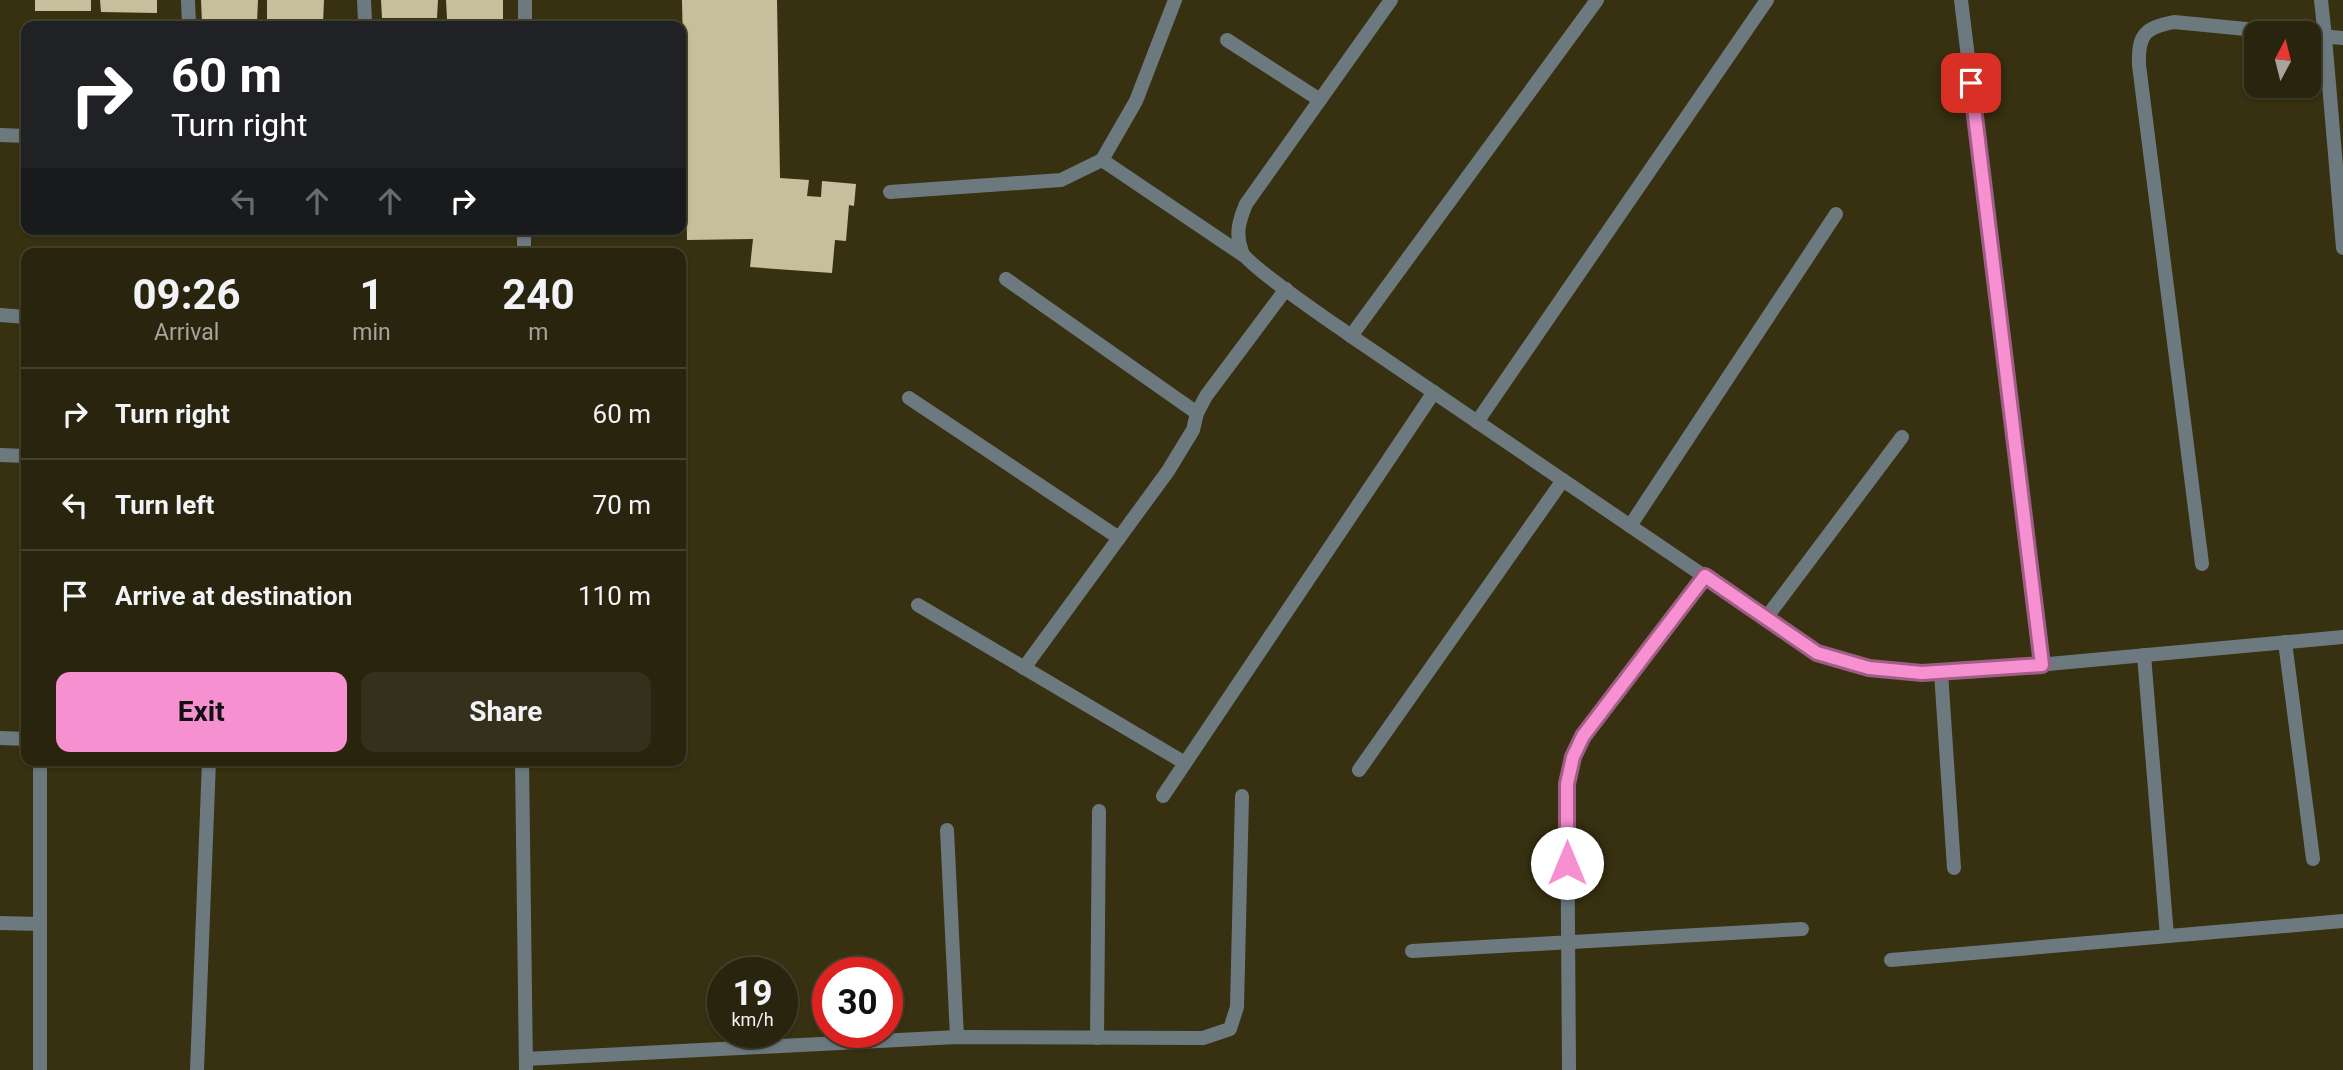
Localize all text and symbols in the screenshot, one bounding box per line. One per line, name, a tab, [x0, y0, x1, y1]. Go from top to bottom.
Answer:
north arrow	[2244, 21, 2320, 98]
map controls	[2244, 21, 2321, 98]
text: 60 m	[171, 47, 282, 104]
icon: right	[56, 49, 147, 140]
pin	[1941, 53, 2001, 113]
icon: arrive	[1952, 64, 1990, 102]
text: Turn right	[171, 106, 307, 144]
icon: left	[225, 182, 263, 220]
icon: ahead	[298, 182, 336, 220]
icon: ahead	[371, 182, 409, 220]
icon: right	[444, 182, 482, 220]
text: 09:26	[133, 270, 241, 319]
text: 1	[359, 270, 384, 319]
text: 240	[502, 270, 575, 319]
text: Arrival	[154, 319, 219, 346]
text: min	[352, 319, 391, 346]
text: m	[528, 319, 548, 346]
icon: right	[56, 395, 94, 433]
text: Turn right	[115, 399, 230, 429]
text: 60 m	[593, 399, 651, 429]
icon: left	[56, 486, 94, 524]
text: Turn left	[115, 490, 214, 520]
text: 70 m	[593, 490, 651, 520]
icon: arrive	[56, 577, 94, 615]
text: Arrive at destination	[115, 581, 352, 611]
text: 110 m	[578, 581, 651, 611]
button: Exit	[56, 672, 347, 752]
button: Share	[361, 672, 651, 752]
position arrow	[1530, 826, 1604, 900]
speed limit sign: 30	[812, 957, 903, 1048]
text: 19	[732, 973, 773, 1014]
text: km/h	[731, 1009, 774, 1030]

